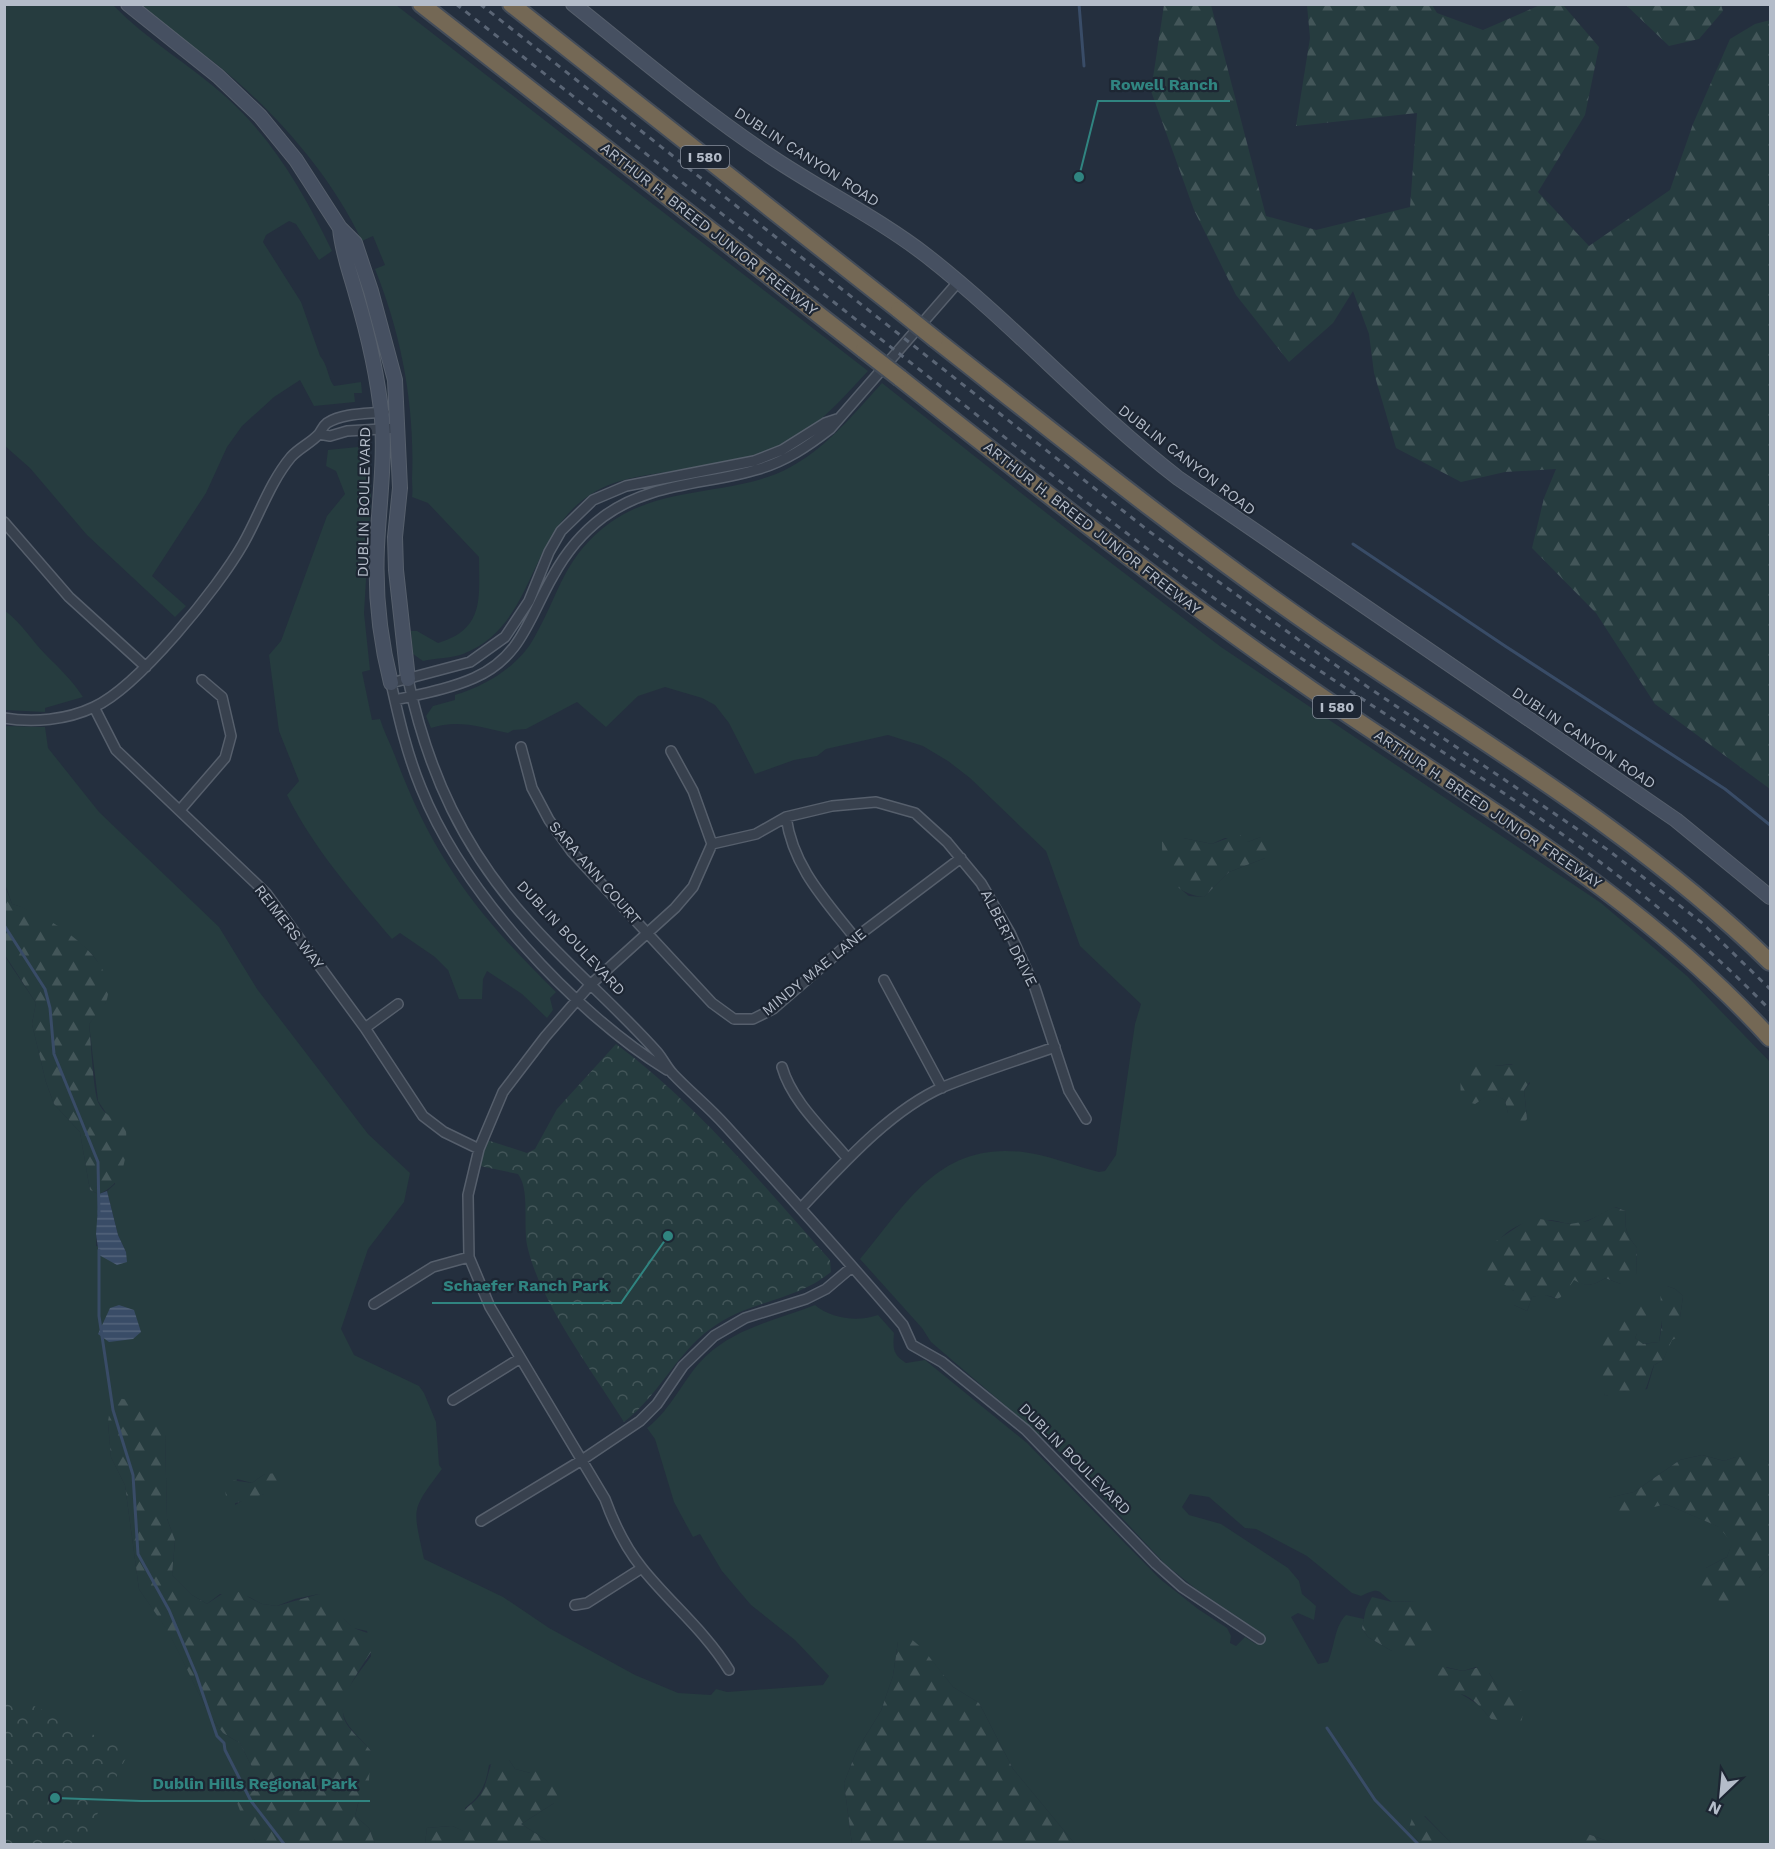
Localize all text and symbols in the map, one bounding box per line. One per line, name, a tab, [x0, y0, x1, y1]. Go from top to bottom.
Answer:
callout: Rowell Ranch	[1098, 67, 1230, 101]
text: Rowell Ranch	[1110, 75, 1218, 94]
street label: DUBLIN CANYON ROAD	[731, 103, 883, 211]
street label: ARTHUR H. BREED JUNIOR FREEWAY	[597, 139, 821, 320]
road number: I 580	[681, 146, 729, 168]
street label: DUBLIN CANYON ROAD	[1115, 401, 1259, 519]
street label: DUBLIN BOULEVARD	[354, 427, 374, 577]
street label: ARTHUR H. BREED JUNIOR FREEWAY	[980, 438, 1204, 619]
street label: DUBLIN CANYON ROAD	[1509, 683, 1659, 793]
road number: I 580	[1313, 696, 1361, 718]
street label: ARTHUR H. BREED JUNIOR FREEWAY	[1371, 726, 1605, 892]
street label: SARA ANN COURT	[545, 818, 645, 928]
street label: DUBLIN BOULEVARD	[513, 877, 629, 999]
street label: REIMERS WAY	[250, 881, 328, 973]
street label: ALBERT DRIVE	[977, 887, 1041, 989]
street label: MINDY MAE LANE	[758, 925, 870, 1019]
callout: Schaefer Ranch Park	[432, 1269, 621, 1303]
text: Schaefer Ranch Park	[443, 1276, 609, 1295]
street label: DUBLIN BOULEVARD	[1015, 1399, 1135, 1519]
north arrow	[1691, 1765, 1751, 1825]
callout: Dublin Hills Regional Park	[141, 1767, 370, 1801]
text: Dublin Hills Regional Park	[153, 1774, 357, 1793]
text: N	[1705, 1797, 1724, 1819]

